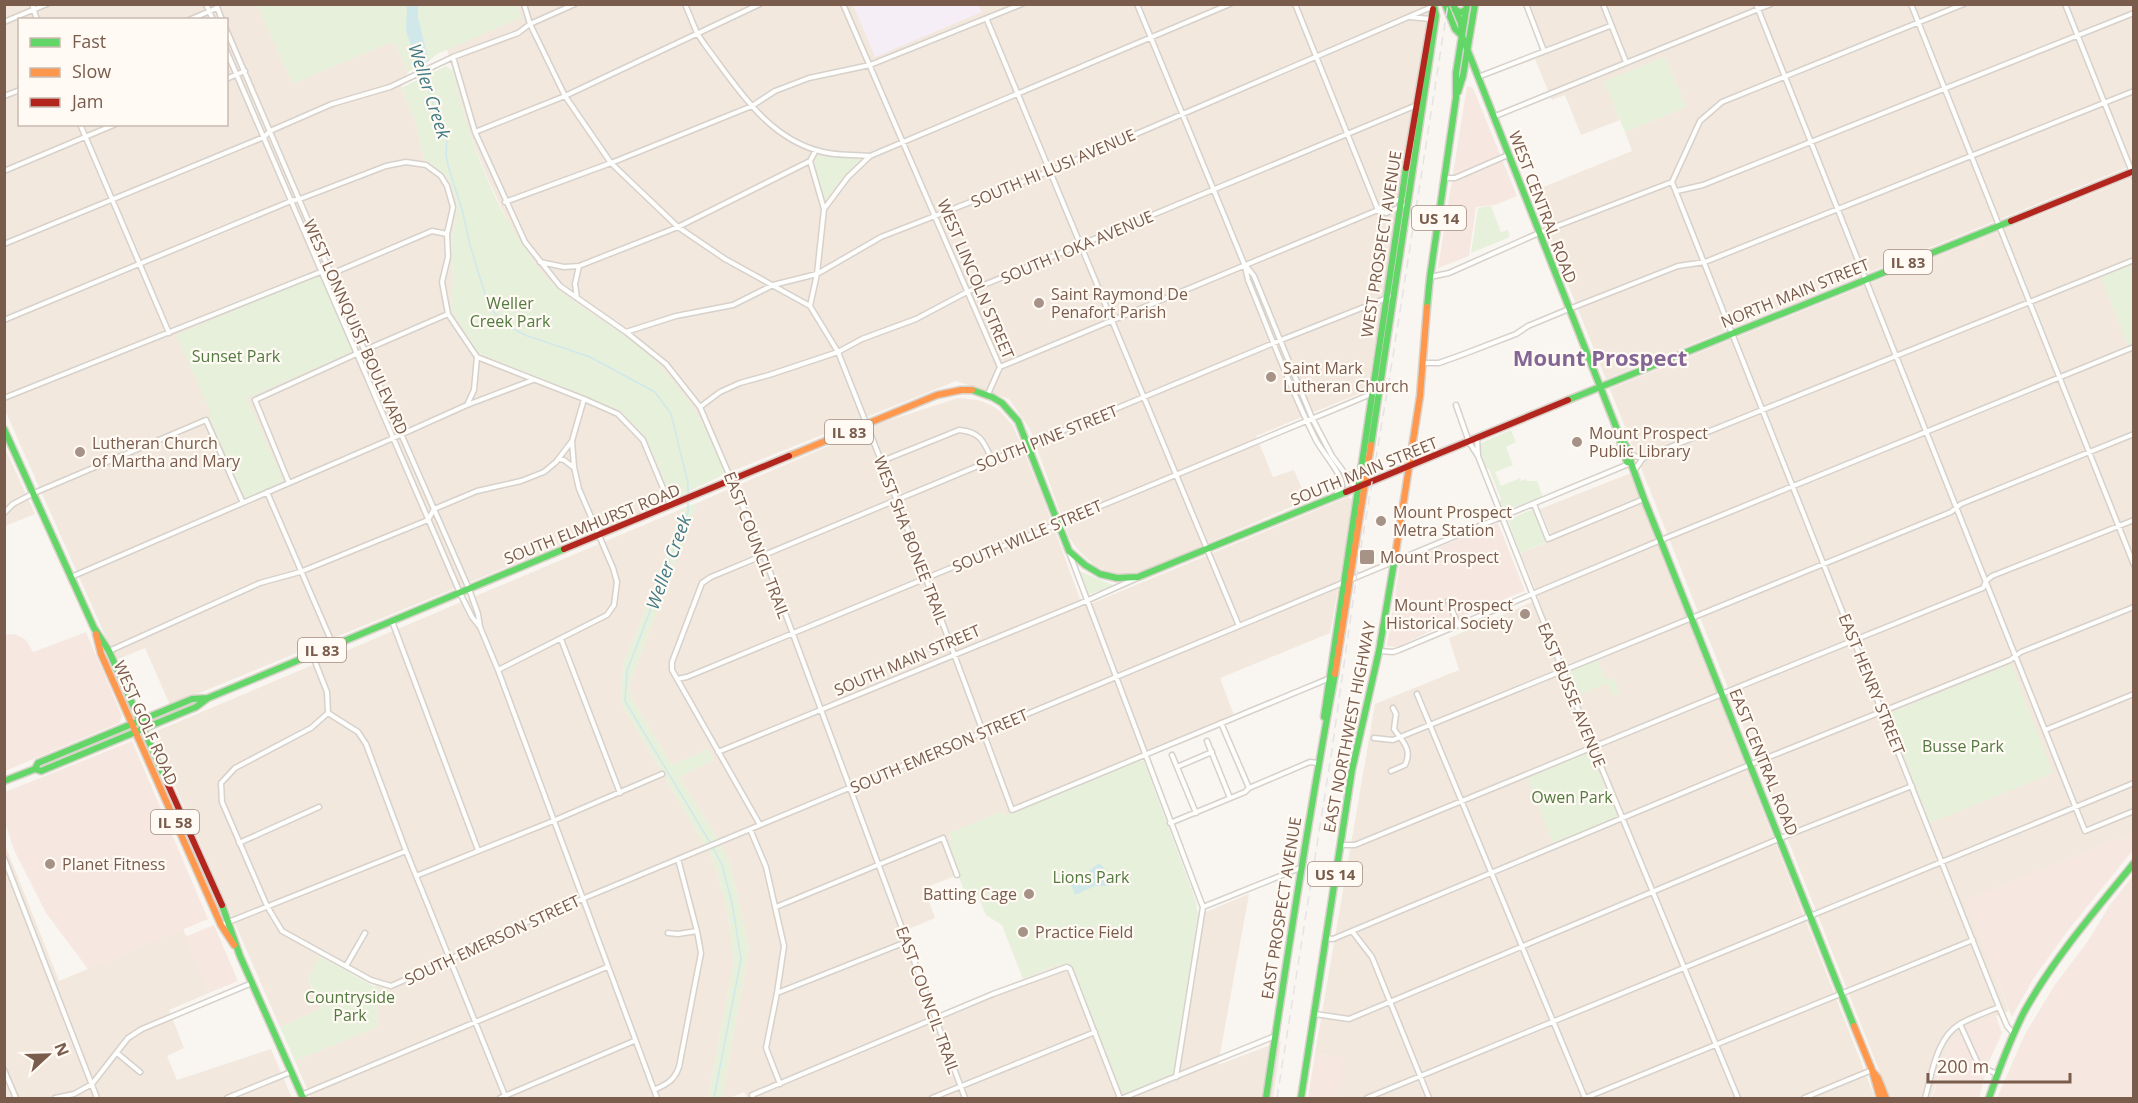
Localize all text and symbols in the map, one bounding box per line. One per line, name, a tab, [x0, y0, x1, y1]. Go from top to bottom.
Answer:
legend	[18, 18, 228, 126]
text: Fast	[72, 29, 106, 53]
water label: Weller Creek	[403, 40, 457, 143]
text: Slow	[72, 59, 111, 83]
text: Jam	[70, 89, 104, 113]
street label: SOUTH HI LUSI AVENUE	[967, 123, 1139, 213]
street label: WEST CENTRAL ROAD	[1504, 128, 1582, 286]
street label: WEST PROSPECT AVENUE	[1355, 149, 1407, 339]
street label: WEST LINCOLN STREET	[932, 196, 1020, 362]
street label: SOUTH I OKA AVENUE	[997, 205, 1157, 289]
road number: US 14	[1412, 206, 1466, 230]
street label: WEST LONNQUIST BOULEVARD	[298, 216, 414, 438]
road number: IL 83	[1884, 250, 1932, 274]
street label: NORTH MAIN STREET	[1717, 253, 1873, 333]
place label: Saint Raymond De Penafort Parish	[1051, 283, 1188, 323]
park label: Weller Creek Park	[470, 292, 551, 332]
marker: Saint Raymond De Penafort Parish	[1032, 296, 1046, 310]
district label: Mount Prospect	[1513, 342, 1687, 372]
park label: Sunset Park	[192, 345, 281, 367]
place label: Saint Mark Lutheran Church	[1283, 357, 1409, 397]
marker: Saint Mark Lutheran Church	[1264, 370, 1278, 384]
street label: SOUTH PINE STREET	[973, 399, 1121, 476]
road number: IL 83	[825, 420, 873, 444]
place label: Mount Prospect Public Library	[1589, 422, 1708, 462]
street label: SOUTH MAIN STREET	[1287, 431, 1441, 511]
place label: Lutheran Church of Martha and Mary	[92, 432, 241, 472]
marker: Mount Prospect Public Library	[1570, 435, 1584, 449]
marker: Lutheran Church of Martha and Mary	[73, 445, 87, 459]
street label: WEST SHA BONEE TRAIL	[869, 453, 953, 627]
street label: EAST COUNCIL TRAIL	[719, 468, 795, 622]
street label: SOUTH ELMHURST ROAD	[501, 479, 683, 569]
street label: SOUTH WILLE STREET	[949, 494, 1105, 578]
place label: Mount Prospect Metra Station	[1393, 501, 1512, 541]
water label: Weller Creek	[640, 510, 697, 612]
marker: Mount Prospect Metra Station	[1374, 514, 1388, 528]
place label: Mount Prospect	[1380, 546, 1499, 568]
marker: Mount Prospect	[1358, 548, 1376, 566]
place label: Mount Prospect Historical Society	[1386, 594, 1514, 634]
marker: Mount Prospect Historical Society	[1518, 607, 1532, 621]
street label: EAST HENRY STREET	[1834, 610, 1910, 758]
street label: SOUTH MAIN STREET	[830, 619, 984, 701]
street label: EAST NORTHWEST HIGHWAY	[1318, 619, 1380, 834]
street label: EAST BUSSE AVENUE	[1533, 619, 1611, 771]
road number: IL 83	[298, 638, 346, 662]
street label: WEST GOLF ROAD	[109, 657, 183, 789]
street label: EAST CENTRAL ROAD	[1724, 685, 1804, 839]
street label: SOUTH EMERSON STREET	[847, 703, 1031, 798]
park label: Busse Park	[1922, 735, 2005, 757]
park label: Owen Park	[1531, 786, 1613, 808]
road number: IL 58	[151, 810, 199, 834]
street label: EAST PROSPECT AVENUE	[1256, 815, 1306, 1001]
place label: Planet Fitness	[62, 853, 165, 875]
marker: Planet Fitness	[43, 857, 57, 871]
road number: US 14	[1308, 862, 1362, 886]
park label: Lions Park	[1052, 866, 1130, 888]
place label: Batting Cage	[923, 883, 1017, 905]
marker: Batting Cage	[1022, 887, 1036, 901]
street label: SOUTH EMERSON STREET	[401, 890, 583, 990]
place label: Practice Field	[1035, 921, 1133, 943]
street label: EAST COUNCIL TRAIL	[891, 923, 965, 1077]
marker: Practice Field	[1016, 925, 1030, 939]
park label: Countryside Park	[305, 986, 395, 1026]
north arrow	[18, 1025, 78, 1085]
text: N	[49, 1039, 75, 1060]
scale bar	[1928, 1046, 2070, 1084]
text: 200 m	[1937, 1054, 1989, 1078]

